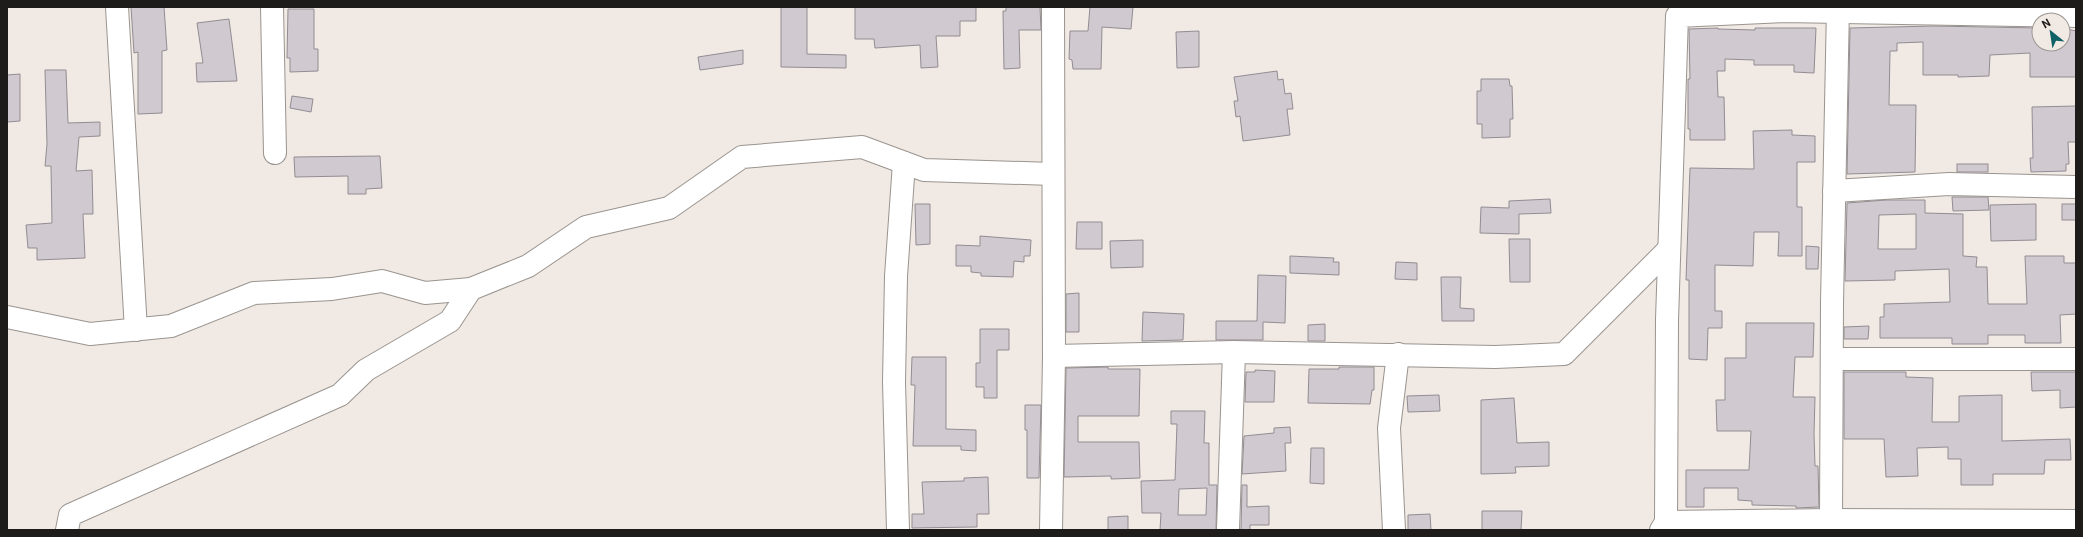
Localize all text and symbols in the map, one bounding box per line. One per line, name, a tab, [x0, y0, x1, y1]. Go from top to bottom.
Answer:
north arrow	[2031, 12, 2071, 52]
text: N	[2040, 16, 2053, 31]

